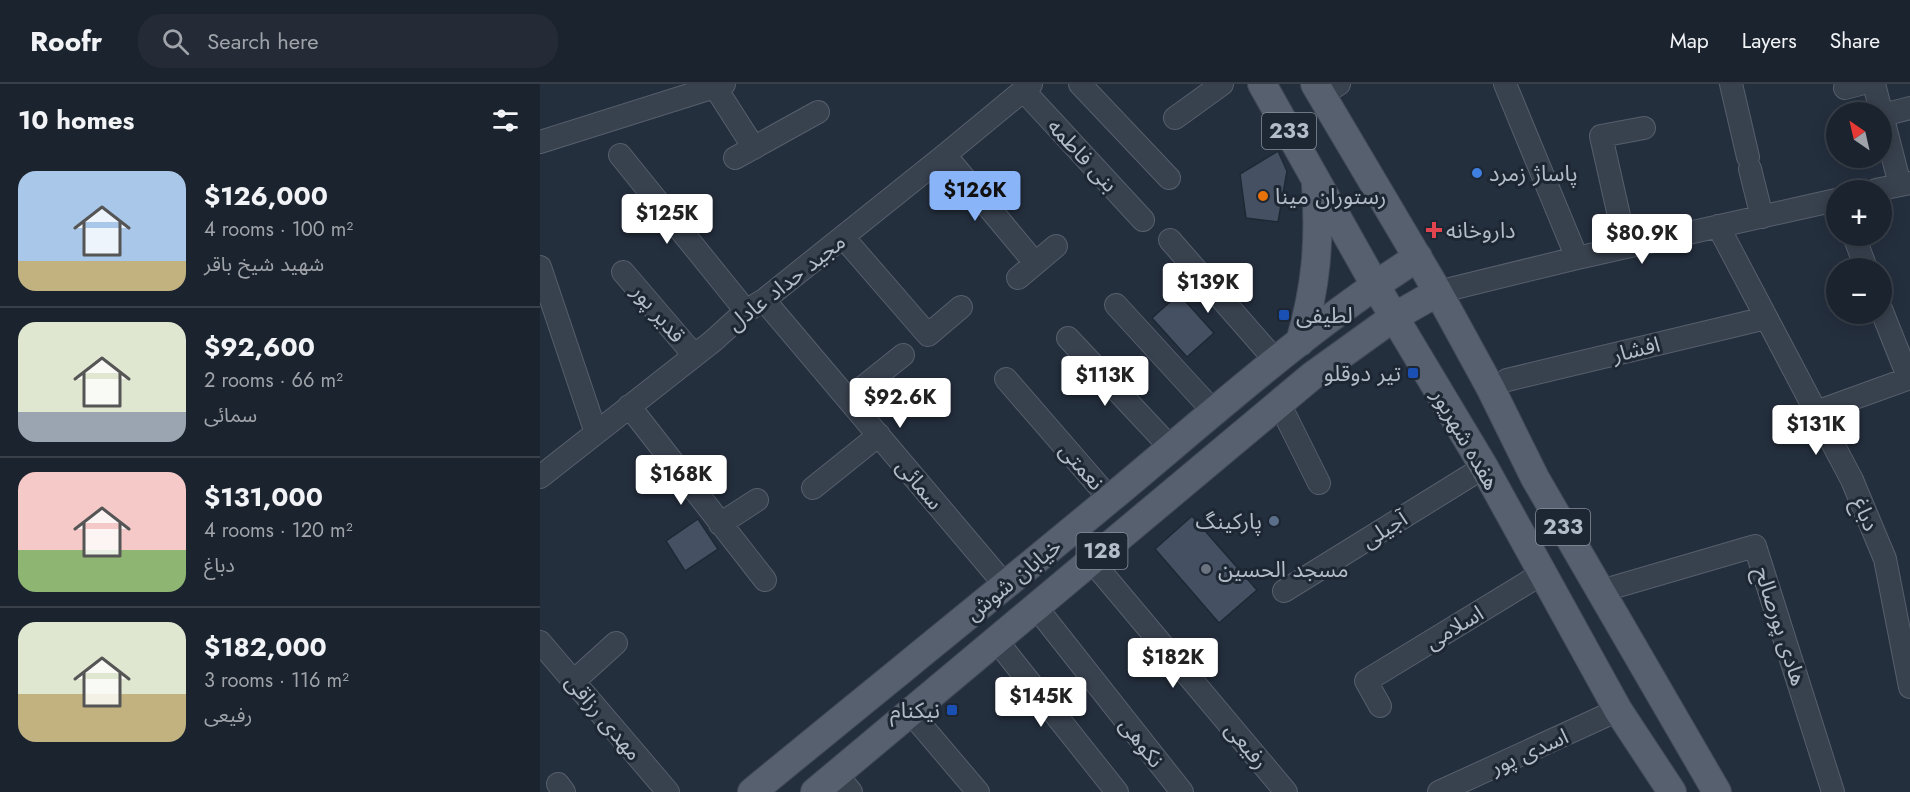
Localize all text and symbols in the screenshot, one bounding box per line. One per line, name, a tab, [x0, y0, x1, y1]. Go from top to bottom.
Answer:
search box	[138, 14, 558, 68]
text: Roofr	[30, 21, 102, 62]
icon: search	[159, 25, 192, 58]
text: Search here	[207, 25, 319, 57]
text: Map	[1670, 26, 1709, 56]
text: Layers	[1742, 26, 1797, 56]
text: Share	[1830, 26, 1880, 56]
text: 10 homes	[18, 101, 134, 139]
north arrow	[1826, 102, 1892, 168]
map controls	[1826, 102, 1892, 324]
icon: filters	[489, 104, 522, 137]
street label: بنی فاطمه	[1040, 111, 1126, 199]
road number: 233	[1262, 113, 1316, 149]
place label: پاساژ زمرد	[1489, 157, 1578, 189]
marker: پاساژ زمرد	[1470, 166, 1484, 180]
pin: $126K	[933, 171, 1017, 222]
text: $126K	[943, 176, 1007, 205]
text: $126,000	[204, 177, 328, 215]
place label: رستوران مینا	[1275, 180, 1386, 212]
button: +	[1826, 180, 1892, 246]
marker: رستوران مینا	[1256, 189, 1270, 203]
pin: $125K	[625, 194, 709, 245]
icon: home	[66, 195, 138, 267]
text: $125K	[636, 199, 698, 228]
place label: داروخانه	[1446, 214, 1516, 246]
pin: $80.9K	[1593, 214, 1691, 265]
text: 4 rooms · 100 m²	[204, 215, 353, 244]
text: $80.9K	[1606, 219, 1678, 248]
marker: داروخانه	[1427, 223, 1441, 237]
street label: مجید حداد عادل	[720, 226, 852, 338]
text: شهید شیخ باقر	[204, 250, 324, 279]
button: −	[1826, 258, 1892, 324]
pin: $139K	[1166, 263, 1250, 314]
text: $139K	[1177, 268, 1239, 297]
street label: قدیر پور	[624, 276, 693, 350]
place label: لطیفی	[1296, 299, 1353, 331]
marker: لطیفی	[1277, 308, 1291, 322]
text: $92,600	[204, 328, 315, 366]
street label: افشار	[1608, 328, 1663, 371]
icon: home	[66, 346, 138, 418]
pin: $113K	[1063, 356, 1147, 407]
place label: تیر دوقلو	[1324, 357, 1401, 389]
text: $113K	[1075, 361, 1135, 390]
text: 2 rooms · 66 m²	[204, 366, 343, 395]
marker: تیر دوقلو	[1406, 366, 1420, 380]
pin: $92.6K	[851, 378, 949, 429]
street label: هفده شهریور	[1424, 382, 1508, 496]
text: $92.6K	[864, 383, 936, 412]
text: سمائی	[204, 401, 257, 430]
pin: $131K	[1774, 405, 1858, 456]
text: $131K	[1786, 410, 1846, 439]
street label: نعمتی	[1052, 435, 1112, 497]
street label: سمائی	[889, 451, 951, 517]
pin: $168K	[639, 455, 723, 506]
text: $168K	[650, 460, 712, 489]
text: $131,000	[204, 478, 323, 516]
street label: دباغ	[1844, 492, 1887, 536]
icon: home	[66, 496, 138, 568]
street label: آجیلی	[1355, 502, 1415, 556]
place label: پارکینگ	[1196, 505, 1262, 537]
road number: 233	[1536, 509, 1590, 545]
marker: پارکینگ	[1267, 514, 1281, 528]
text: 4 rooms · 120 m²	[204, 516, 353, 545]
street label: خیابان شوش	[958, 530, 1068, 628]
road number: 128	[1076, 533, 1128, 569]
text: دباغ	[204, 551, 235, 580]
place label: مسجد الحسین	[1218, 553, 1349, 585]
marker: مسجد الحسین	[1199, 562, 1213, 576]
street label: هادی پورصالح	[1746, 562, 1815, 690]
street label: اسلامی	[1419, 597, 1489, 657]
text: $182,000	[204, 628, 327, 666]
pin: $182K	[1131, 638, 1215, 689]
text: $182K	[1142, 643, 1204, 672]
icon: home	[66, 646, 138, 718]
text: 3 rooms · 116 m²	[204, 666, 349, 695]
street label: مهدی رزاقی	[558, 667, 650, 767]
pin: $145K	[999, 677, 1083, 728]
text: $145K	[1009, 682, 1073, 711]
place label: نیکنام	[890, 694, 940, 727]
text: رفیعی	[204, 701, 252, 730]
marker: نیکنام	[945, 703, 959, 717]
street label: نکوهی	[1112, 710, 1172, 774]
street label: رفیعی	[1218, 714, 1276, 776]
street label: اسدی پور	[1484, 720, 1573, 783]

